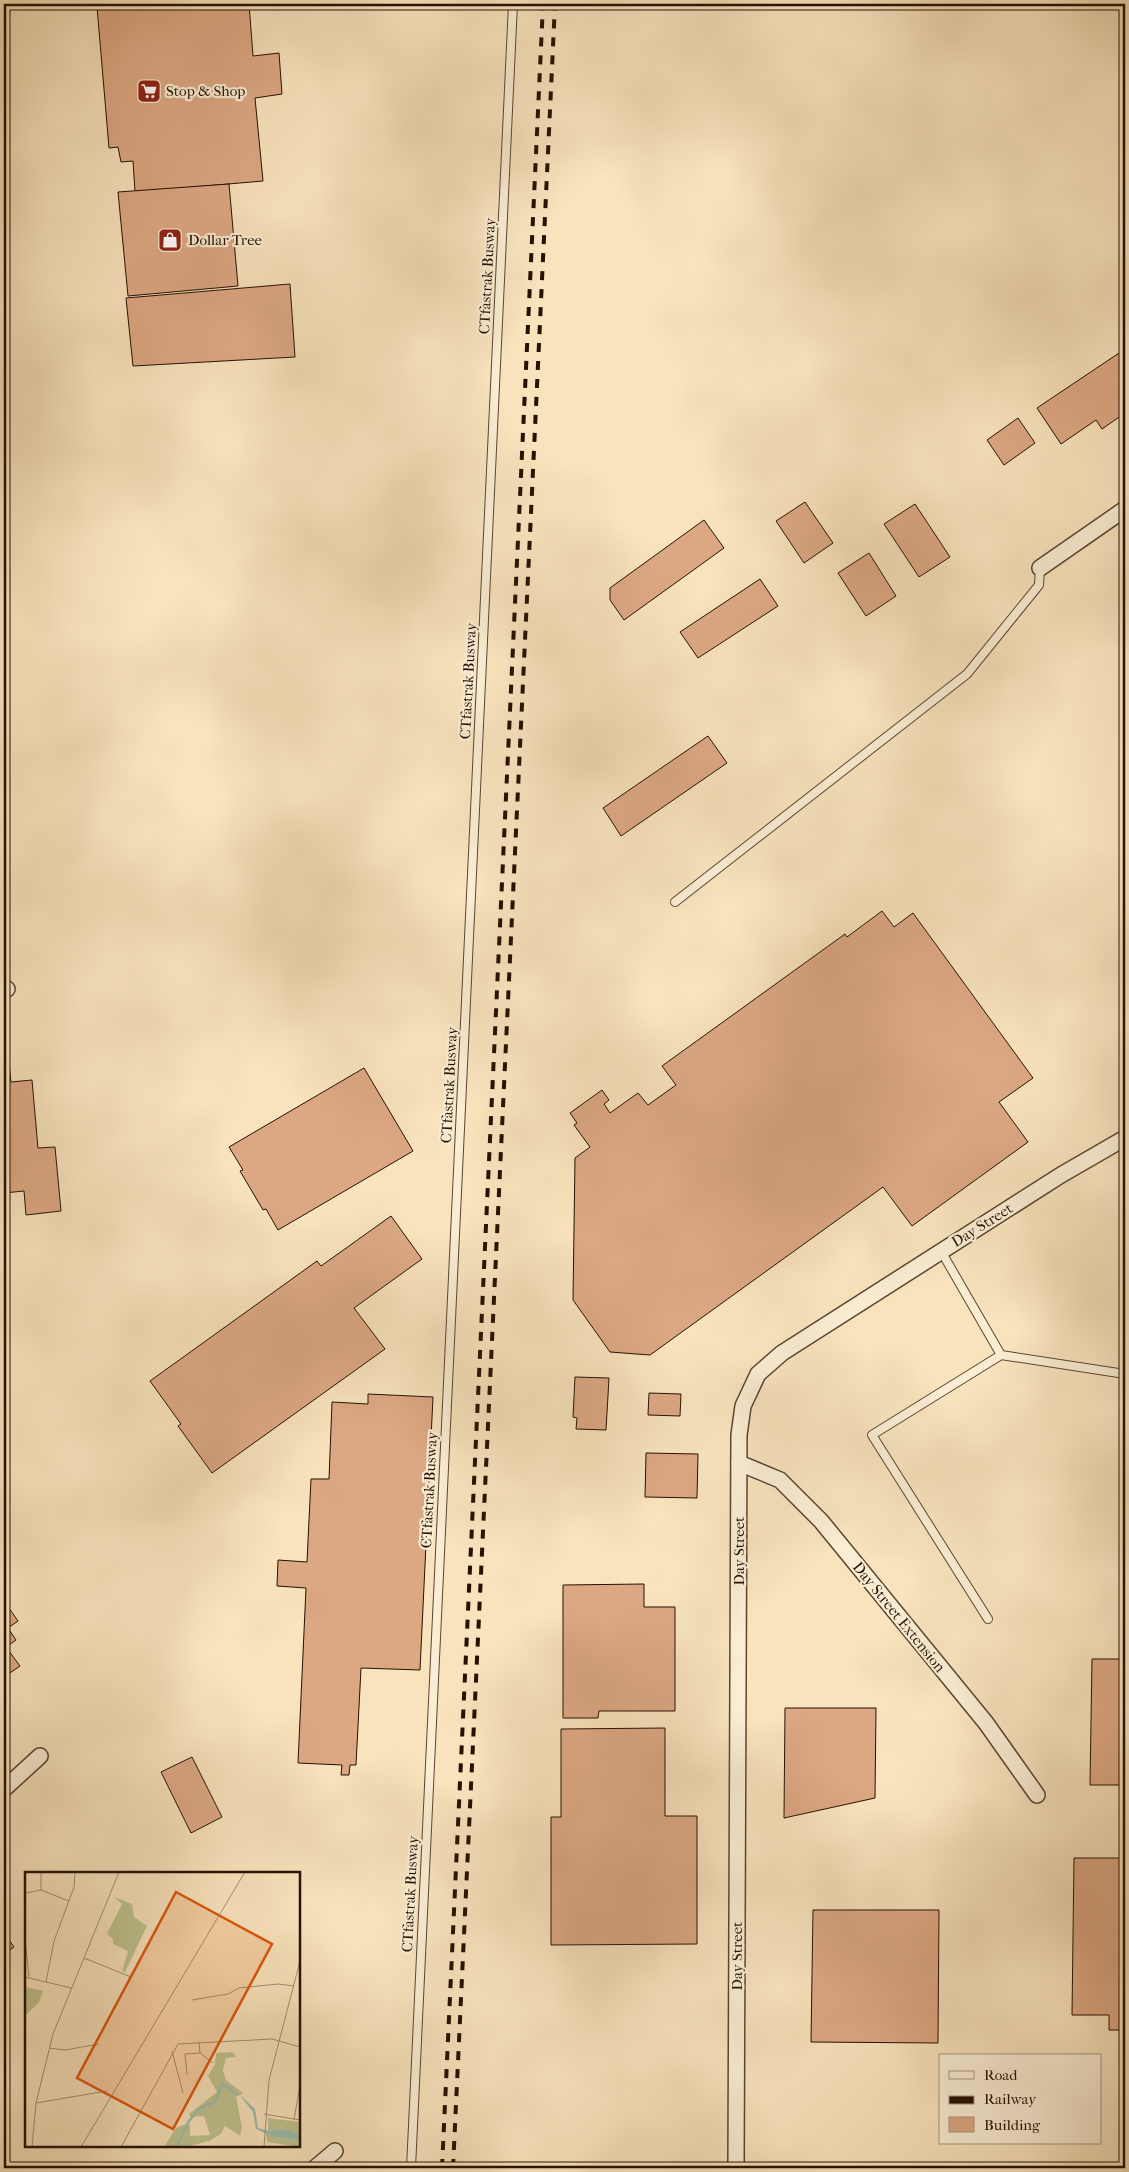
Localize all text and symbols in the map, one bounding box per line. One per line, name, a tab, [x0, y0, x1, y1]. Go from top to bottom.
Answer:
supermarket icon: Stop & Shop	[136, 78, 162, 104]
place label: Stop & Shop	[166, 82, 245, 100]
street label: CTfastrak Busway	[475, 216, 499, 335]
shop icon: Dollar Tree	[157, 227, 183, 253]
place label: Dollar Tree	[188, 231, 263, 249]
street label: CTfastrak Busway	[456, 621, 480, 740]
street label: CTfastrak Busway	[437, 1025, 461, 1144]
street label: Day Street	[948, 1199, 1017, 1251]
street label: CTfastrak Busway	[417, 1430, 441, 1549]
street label: Day Street	[730, 1516, 748, 1585]
street label: Day Street Extension	[849, 1558, 949, 1676]
street label: CTfastrak Busway	[398, 1834, 422, 1953]
inset map	[25, 1872, 300, 2147]
street label: Day Street	[728, 1921, 746, 1990]
legend	[939, 2054, 1102, 2144]
text: Road	[984, 2066, 1018, 2084]
text: Railway	[984, 2090, 1037, 2108]
text: Building	[984, 2116, 1041, 2134]

